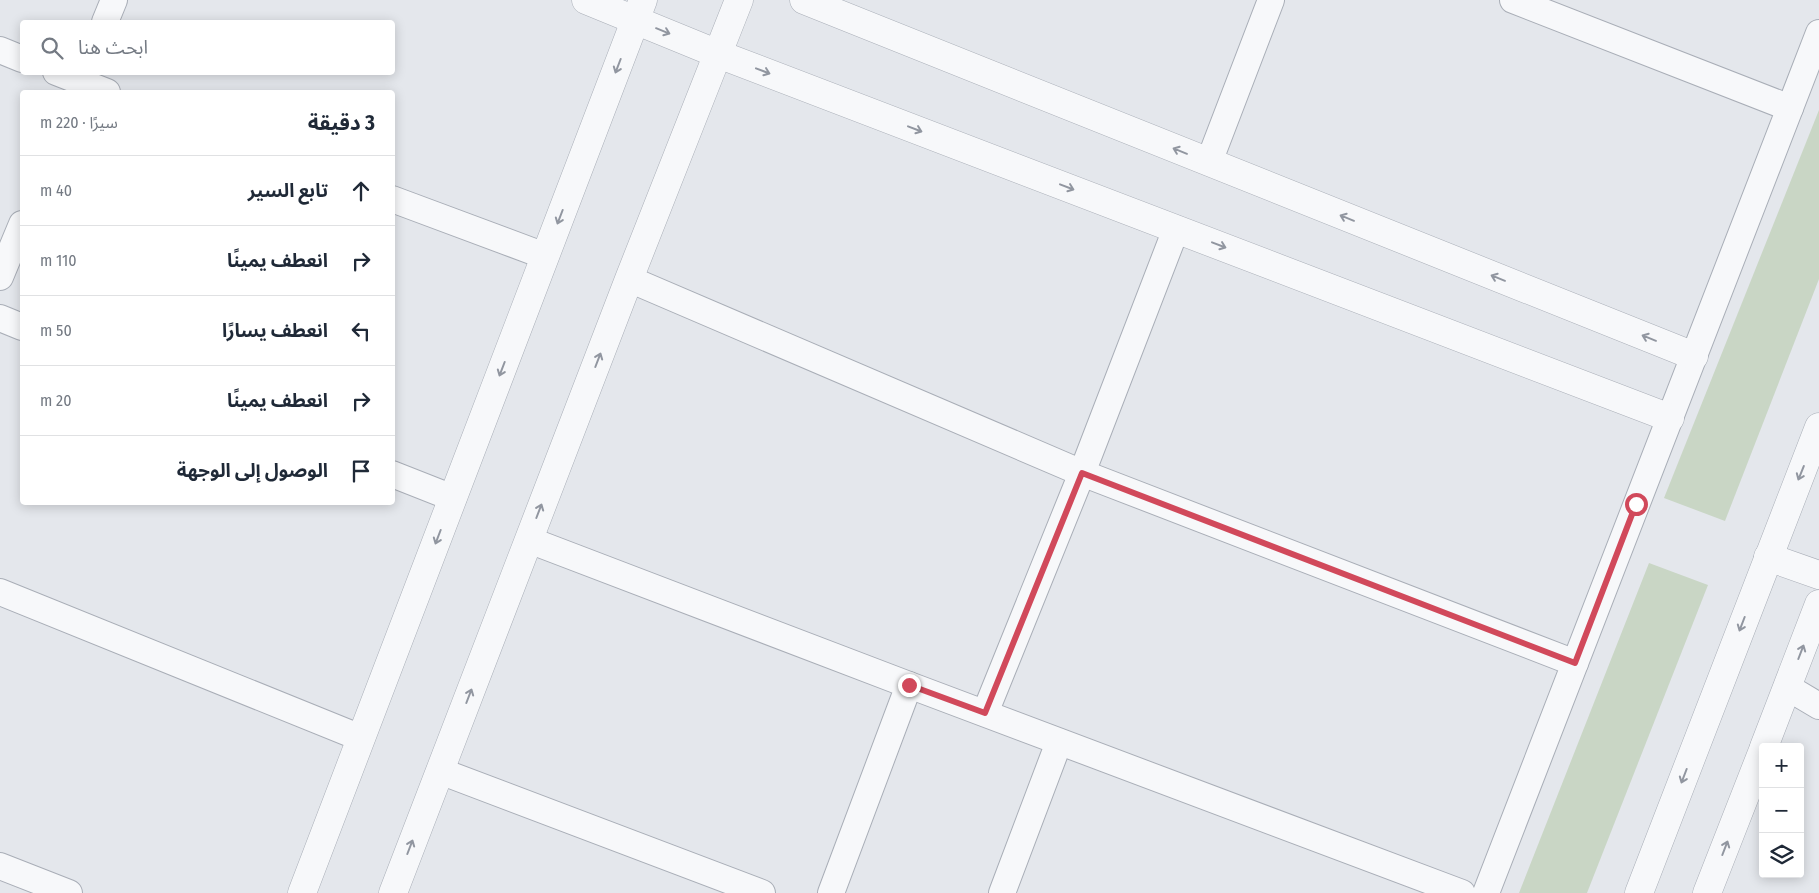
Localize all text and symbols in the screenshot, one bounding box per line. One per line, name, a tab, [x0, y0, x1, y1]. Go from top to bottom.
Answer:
search box	[20, 20, 395, 75]
one-way arrow	[655, 27, 670, 37]
icon: search	[38, 34, 66, 62]
text: ابحث هنا	[78, 36, 148, 59]
one-way arrow	[612, 58, 621, 73]
one-way arrow	[755, 67, 770, 76]
text: 3 دقيقة	[308, 110, 375, 136]
text: سيرًا · 220 m	[40, 113, 118, 132]
one-way arrow	[907, 125, 922, 134]
one-way arrow	[1173, 145, 1188, 155]
icon: ahead	[347, 177, 375, 205]
text: تابع السير	[248, 179, 328, 202]
text: 40 m	[40, 181, 72, 200]
one-way arrow	[1059, 183, 1074, 192]
one-way arrow	[555, 209, 564, 225]
one-way arrow	[1340, 212, 1355, 222]
one-way arrow	[1210, 241, 1226, 250]
icon: right	[347, 247, 375, 275]
text: انعطف يمينًا	[227, 249, 328, 272]
text: 110 m	[40, 251, 77, 270]
one-way arrow	[1491, 273, 1506, 282]
icon: left	[347, 317, 375, 345]
text: انعطف يسارًا	[222, 319, 328, 342]
text: 50 m	[40, 321, 72, 340]
one-way arrow	[1642, 333, 1657, 342]
one-way arrow	[594, 353, 603, 368]
one-way arrow	[497, 361, 506, 376]
icon: right	[347, 387, 375, 415]
text: انعطف يمينًا	[227, 389, 328, 412]
text: 20 m	[40, 391, 71, 410]
icon: arrive	[347, 457, 375, 485]
text: الوصول إلى الوجهة	[177, 459, 328, 482]
one-way arrow	[1796, 464, 1805, 480]
route start	[1625, 493, 1648, 516]
one-way arrow	[536, 504, 545, 519]
one-way arrow	[433, 529, 442, 545]
one-way arrow	[1737, 616, 1746, 631]
one-way arrow	[1796, 645, 1806, 660]
route end	[898, 674, 921, 697]
one-way arrow	[464, 689, 474, 704]
map controls	[1759, 743, 1804, 878]
button: +	[1759, 743, 1804, 788]
one-way arrow	[1679, 768, 1688, 783]
button: −	[1759, 788, 1804, 833]
button: layers	[1759, 833, 1804, 878]
one-way arrow	[406, 840, 415, 856]
one-way arrow	[1721, 840, 1730, 856]

